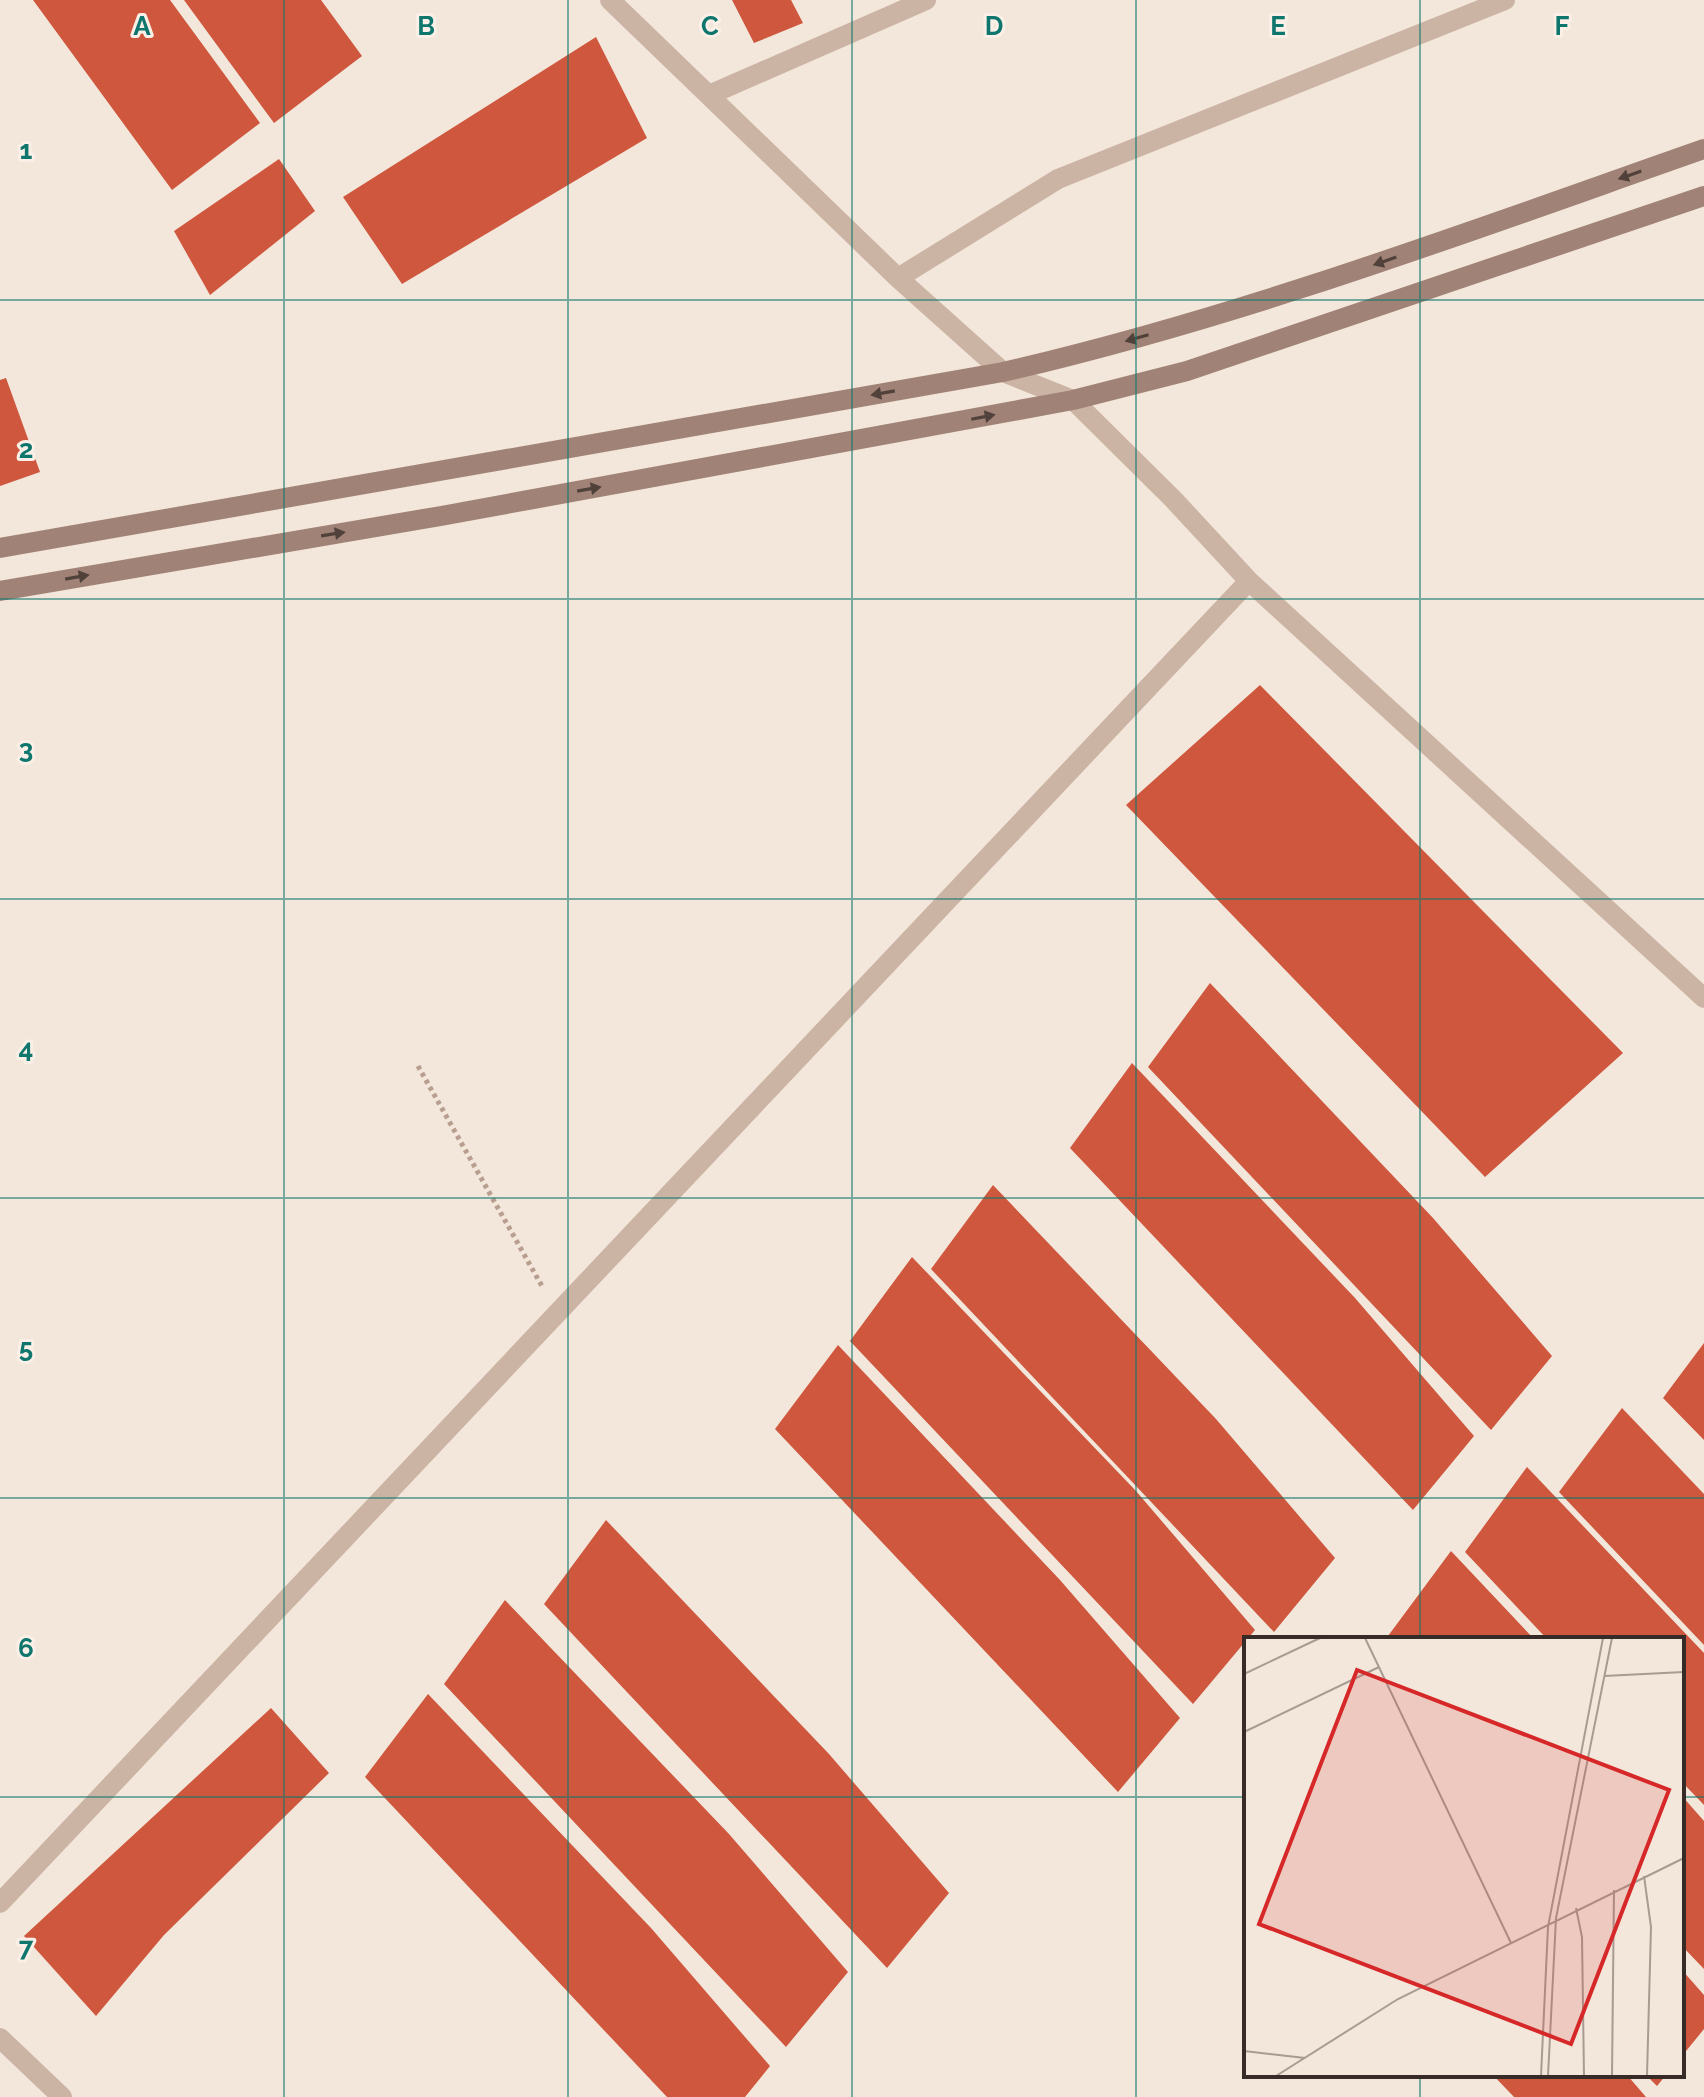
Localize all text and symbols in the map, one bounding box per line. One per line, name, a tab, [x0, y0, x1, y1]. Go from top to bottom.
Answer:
text: A	[133, 11, 151, 41]
text: B	[417, 11, 435, 41]
text: C	[701, 11, 719, 41]
text: D	[985, 11, 1003, 41]
text: E	[1270, 11, 1286, 41]
text: F	[1555, 11, 1570, 41]
text: 1	[20, 135, 33, 165]
one-way arrow	[1618, 169, 1642, 181]
one-way arrow	[1373, 255, 1397, 268]
one-way arrow	[1124, 332, 1148, 345]
one-way arrow	[870, 388, 895, 400]
one-way arrow	[971, 411, 996, 423]
text: 2	[19, 434, 33, 464]
one-way arrow	[577, 483, 602, 495]
one-way arrow	[321, 527, 346, 539]
one-way arrow	[65, 571, 90, 583]
text: 3	[19, 734, 33, 764]
text: 4	[19, 1034, 33, 1064]
text: 5	[19, 1333, 33, 1363]
text: 6	[18, 1633, 34, 1663]
inset map	[1244, 1637, 1684, 2077]
text: 7	[19, 1932, 34, 1962]

